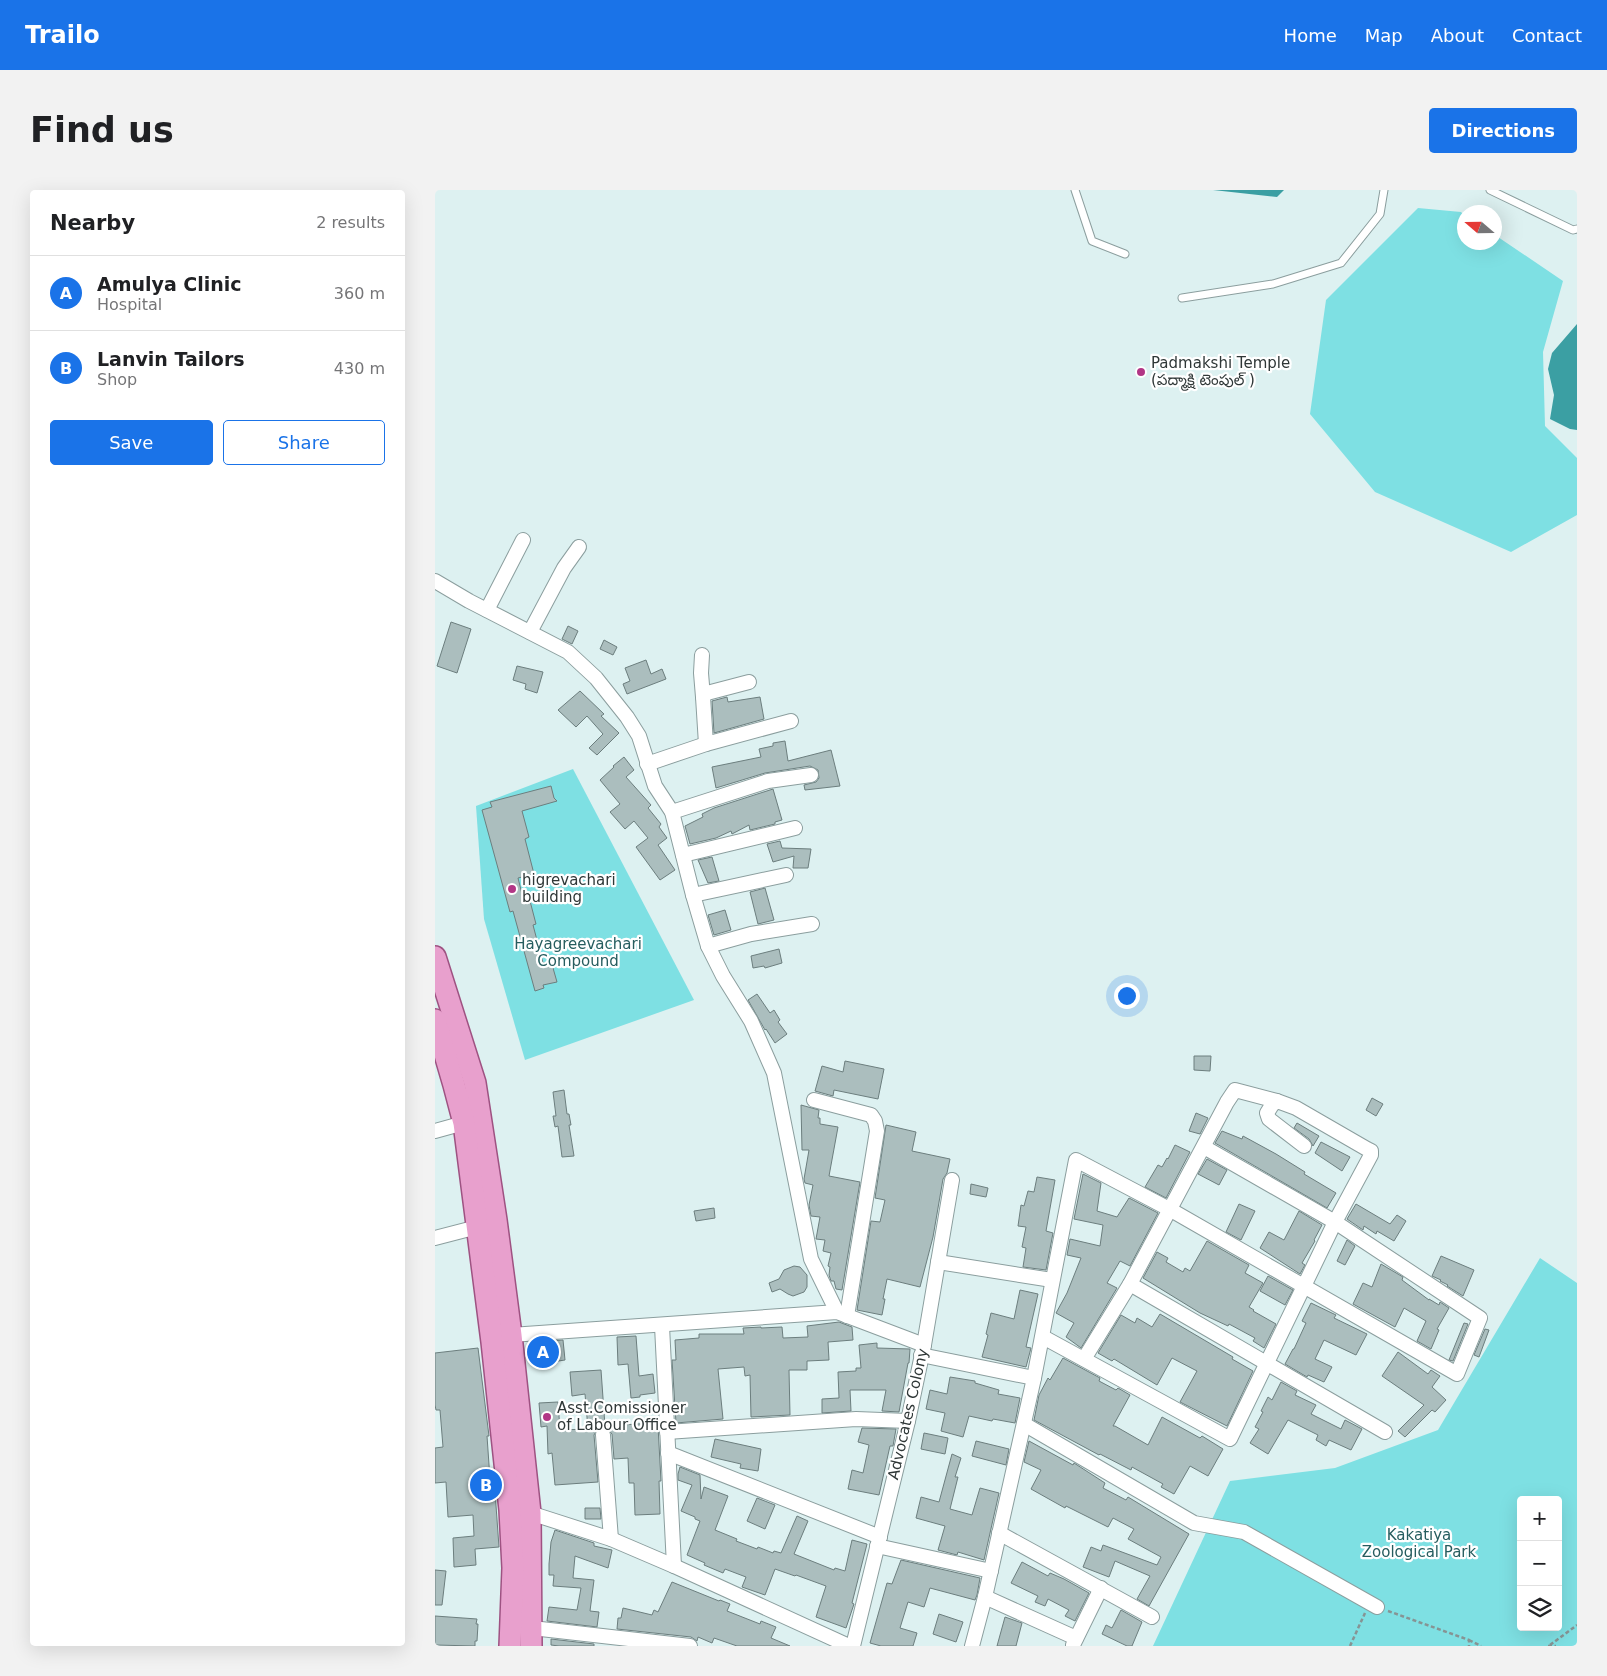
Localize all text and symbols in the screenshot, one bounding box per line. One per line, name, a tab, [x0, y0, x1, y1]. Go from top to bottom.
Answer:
text: Trailo	[25, 21, 100, 49]
text: Home	[1284, 25, 1337, 46]
text: Map	[1365, 25, 1403, 46]
text: About	[1431, 25, 1484, 46]
text: Contact	[1512, 25, 1582, 46]
button: Directions	[1429, 108, 1577, 153]
text: Find us	[30, 110, 174, 150]
north arrow	[1457, 205, 1502, 250]
text: Nearby	[50, 211, 135, 235]
text: 2 results	[316, 213, 385, 232]
text: Amulya Clinic	[97, 273, 242, 295]
text: A	[60, 284, 72, 303]
text: 360 m	[334, 284, 385, 303]
text: Hospital	[97, 295, 162, 314]
text: Lanvin Tailors	[97, 348, 245, 370]
place label: Padmakshi Temple (పద్మాక్షి టెంపుల్ )	[1151, 354, 1290, 391]
text: B	[60, 359, 72, 378]
text: 430 m	[334, 359, 385, 378]
marker: Padmakshi Temple (పద్మాక్షి టెంపుల్ )	[1135, 366, 1147, 378]
text: Shop	[97, 370, 137, 389]
button: Save	[50, 420, 213, 465]
button: Share	[223, 420, 385, 465]
place label: higrevachari building	[522, 871, 616, 906]
marker: higrevachari building	[506, 883, 518, 895]
park label: Hayagreevachari Compound	[514, 935, 642, 970]
your location	[1114, 983, 1140, 1009]
pin: A	[527, 1333, 559, 1371]
street label: Advocates Colony	[884, 1347, 932, 1481]
place label: Asst.Comissioner of Labour Office	[557, 1399, 687, 1434]
marker: Asst.Comissioner of Labour Office	[541, 1411, 553, 1423]
pin: B	[470, 1466, 502, 1504]
map controls	[1517, 1496, 1562, 1631]
button: +	[1517, 1496, 1562, 1541]
park label: Kakatiya Zoological Park	[1362, 1526, 1477, 1561]
button: −	[1517, 1541, 1562, 1586]
button: layers	[1517, 1586, 1562, 1631]

